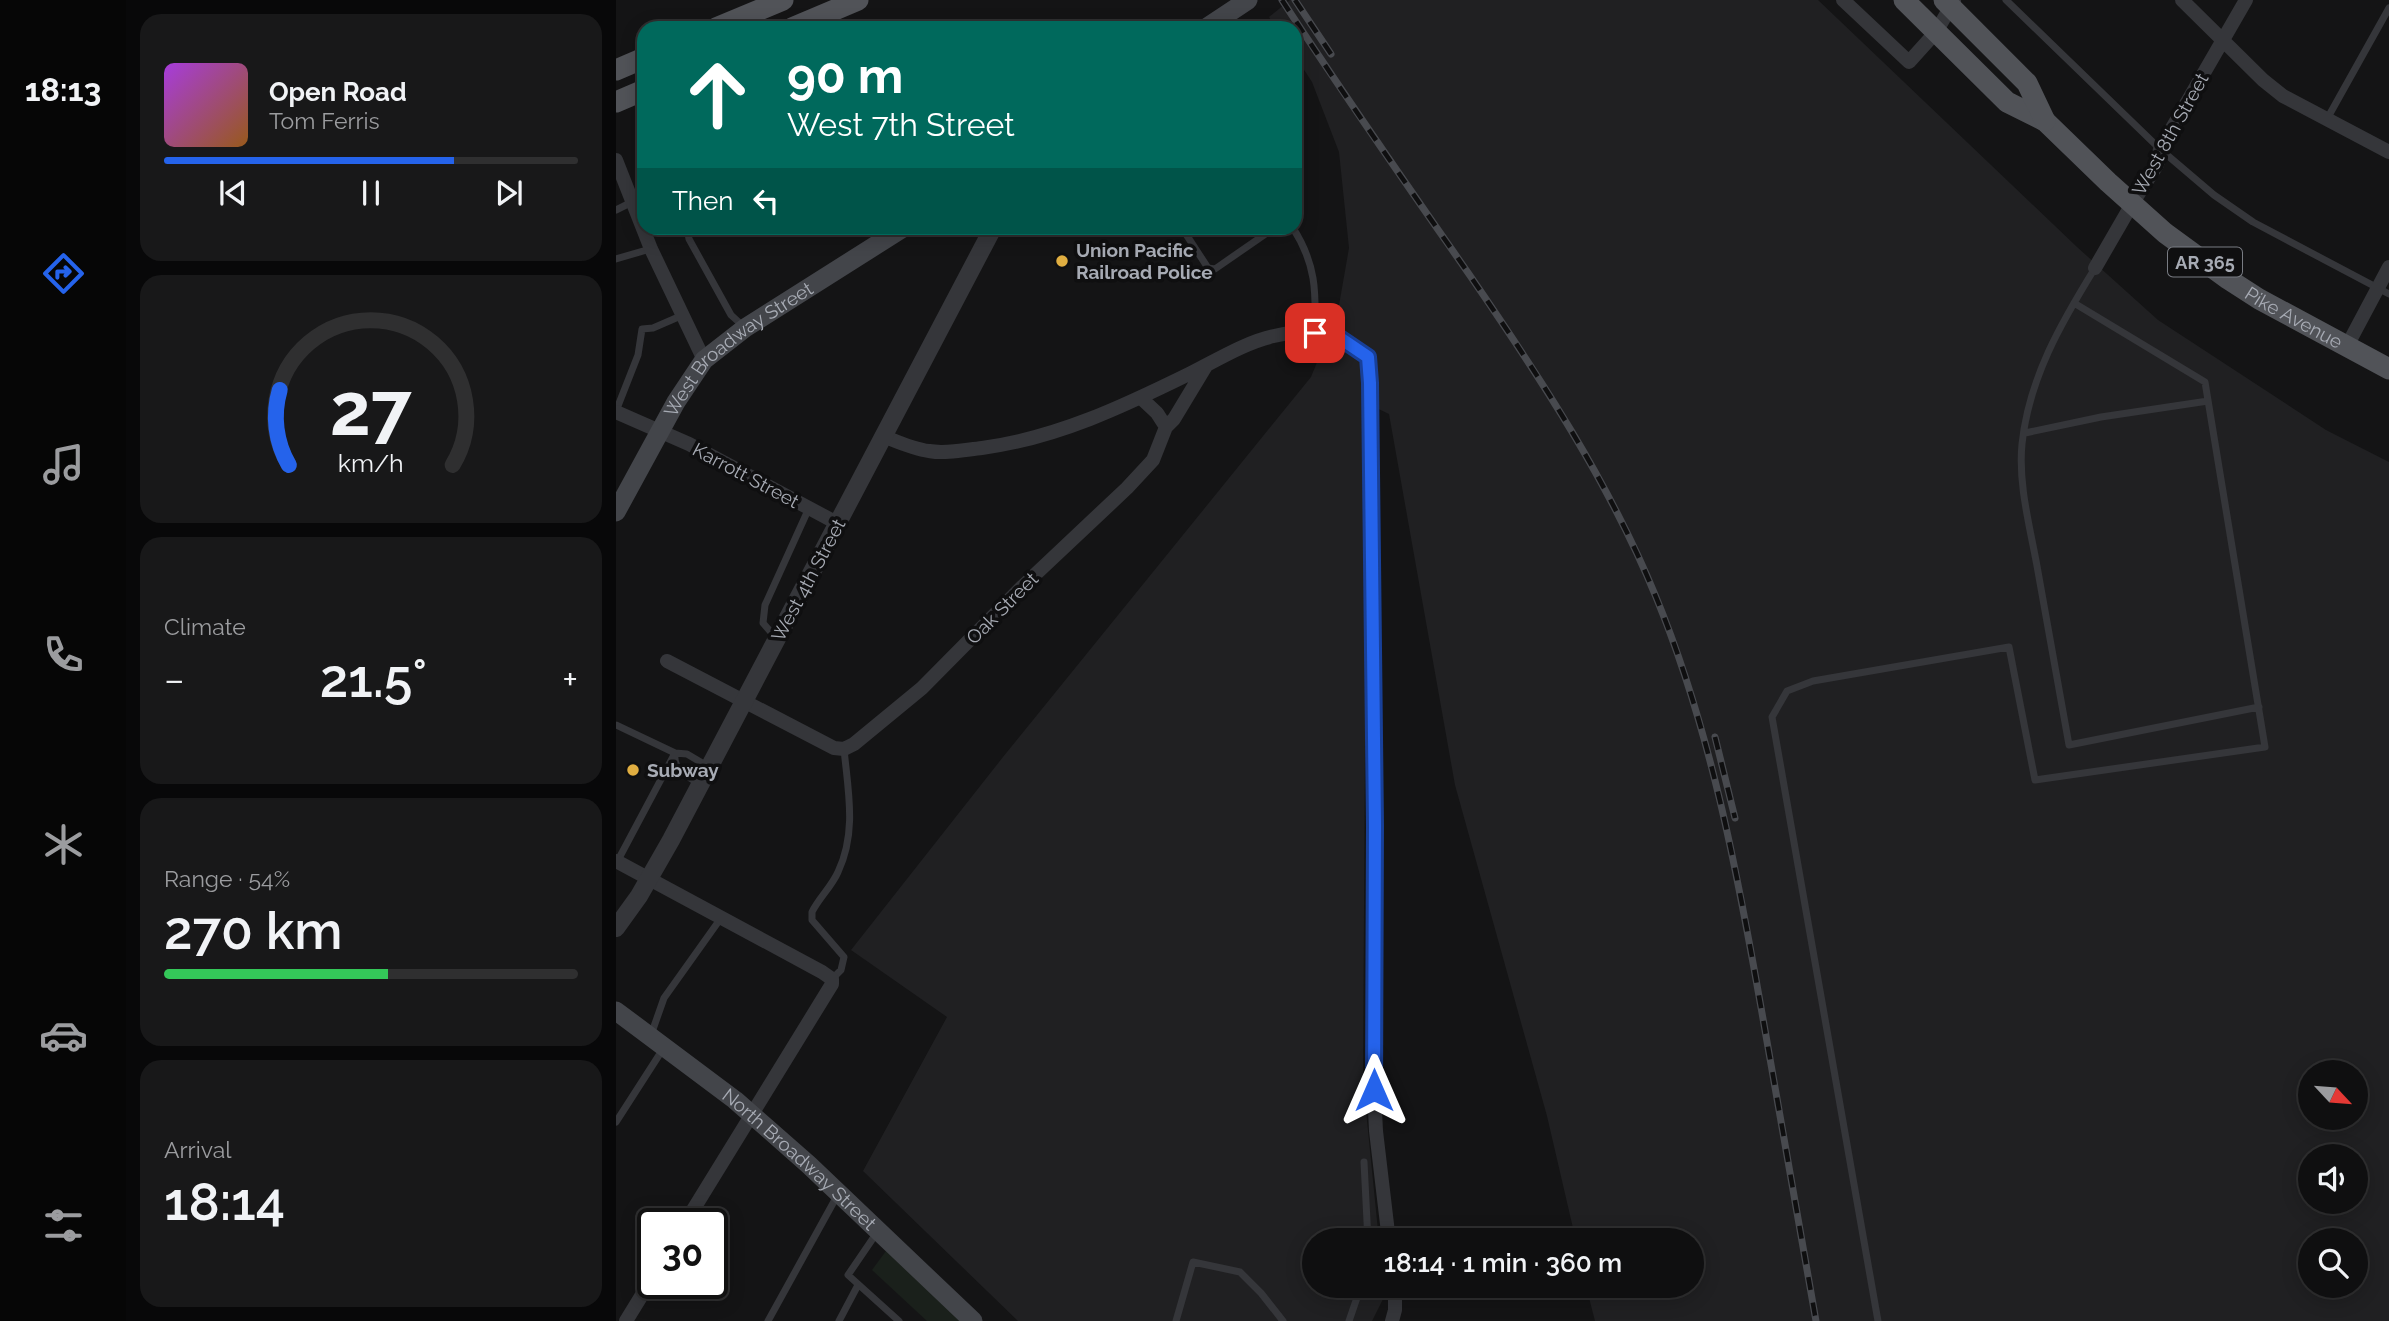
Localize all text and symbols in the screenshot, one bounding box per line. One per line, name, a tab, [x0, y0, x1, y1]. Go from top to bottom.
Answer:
text: 90 m	[787, 47, 903, 104]
icon: ahead	[672, 49, 763, 140]
street label: West 8th Street	[2127, 68, 2213, 199]
text: 18:13	[25, 71, 101, 108]
text: Open Road	[269, 77, 407, 107]
text: West 7th Street	[787, 106, 1015, 143]
text: Tom Ferris	[269, 107, 380, 134]
icon: previous	[214, 174, 252, 212]
icon: pause	[352, 174, 390, 212]
icon: next	[490, 174, 528, 212]
icon: left	[747, 182, 785, 220]
text: Then	[672, 186, 733, 216]
place label: Union Pacific Railroad Police	[1076, 239, 1213, 283]
road number: AR 365	[2168, 248, 2242, 276]
icon: directions	[39, 249, 88, 298]
marker: Union Pacific Railroad Police	[1054, 253, 1070, 269]
street label: West Broadway Street	[659, 277, 817, 420]
street label: Pike Avenue	[2241, 282, 2346, 353]
pin	[1285, 303, 1345, 363]
icon: arrive	[1296, 314, 1334, 352]
text: 27	[330, 368, 412, 453]
street label: Karrott Street	[689, 438, 803, 512]
icon: music	[39, 440, 88, 489]
text: km/h	[338, 448, 404, 478]
street label: West 4th Street	[766, 514, 850, 645]
street label: Oak Street	[962, 567, 1043, 648]
text: Climate	[164, 613, 246, 640]
icon: phone	[39, 630, 88, 679]
text: 21.5°	[320, 648, 427, 709]
text: −	[164, 657, 184, 702]
text: +	[562, 657, 578, 702]
place label: Subway	[647, 759, 719, 781]
marker: Subway	[625, 762, 641, 778]
icon: climate	[39, 820, 88, 869]
text: Range · 54%	[164, 865, 290, 892]
text: 270 km	[164, 900, 343, 961]
icon: car	[39, 1011, 88, 1060]
position arrow	[1337, 1053, 1411, 1127]
north arrow	[2298, 1060, 2368, 1130]
map controls	[2298, 1060, 2368, 1298]
street label: North Broadway Street	[718, 1084, 881, 1235]
text: Arrival	[164, 1136, 231, 1163]
button: sound	[2298, 1144, 2368, 1214]
text: 18:14	[164, 1171, 285, 1232]
icon: filters	[39, 1201, 88, 1250]
speed limit sign: 30	[637, 1208, 728, 1299]
button: search	[2298, 1228, 2368, 1298]
text: 18:14 · 1 min · 360 m	[1384, 1248, 1622, 1278]

